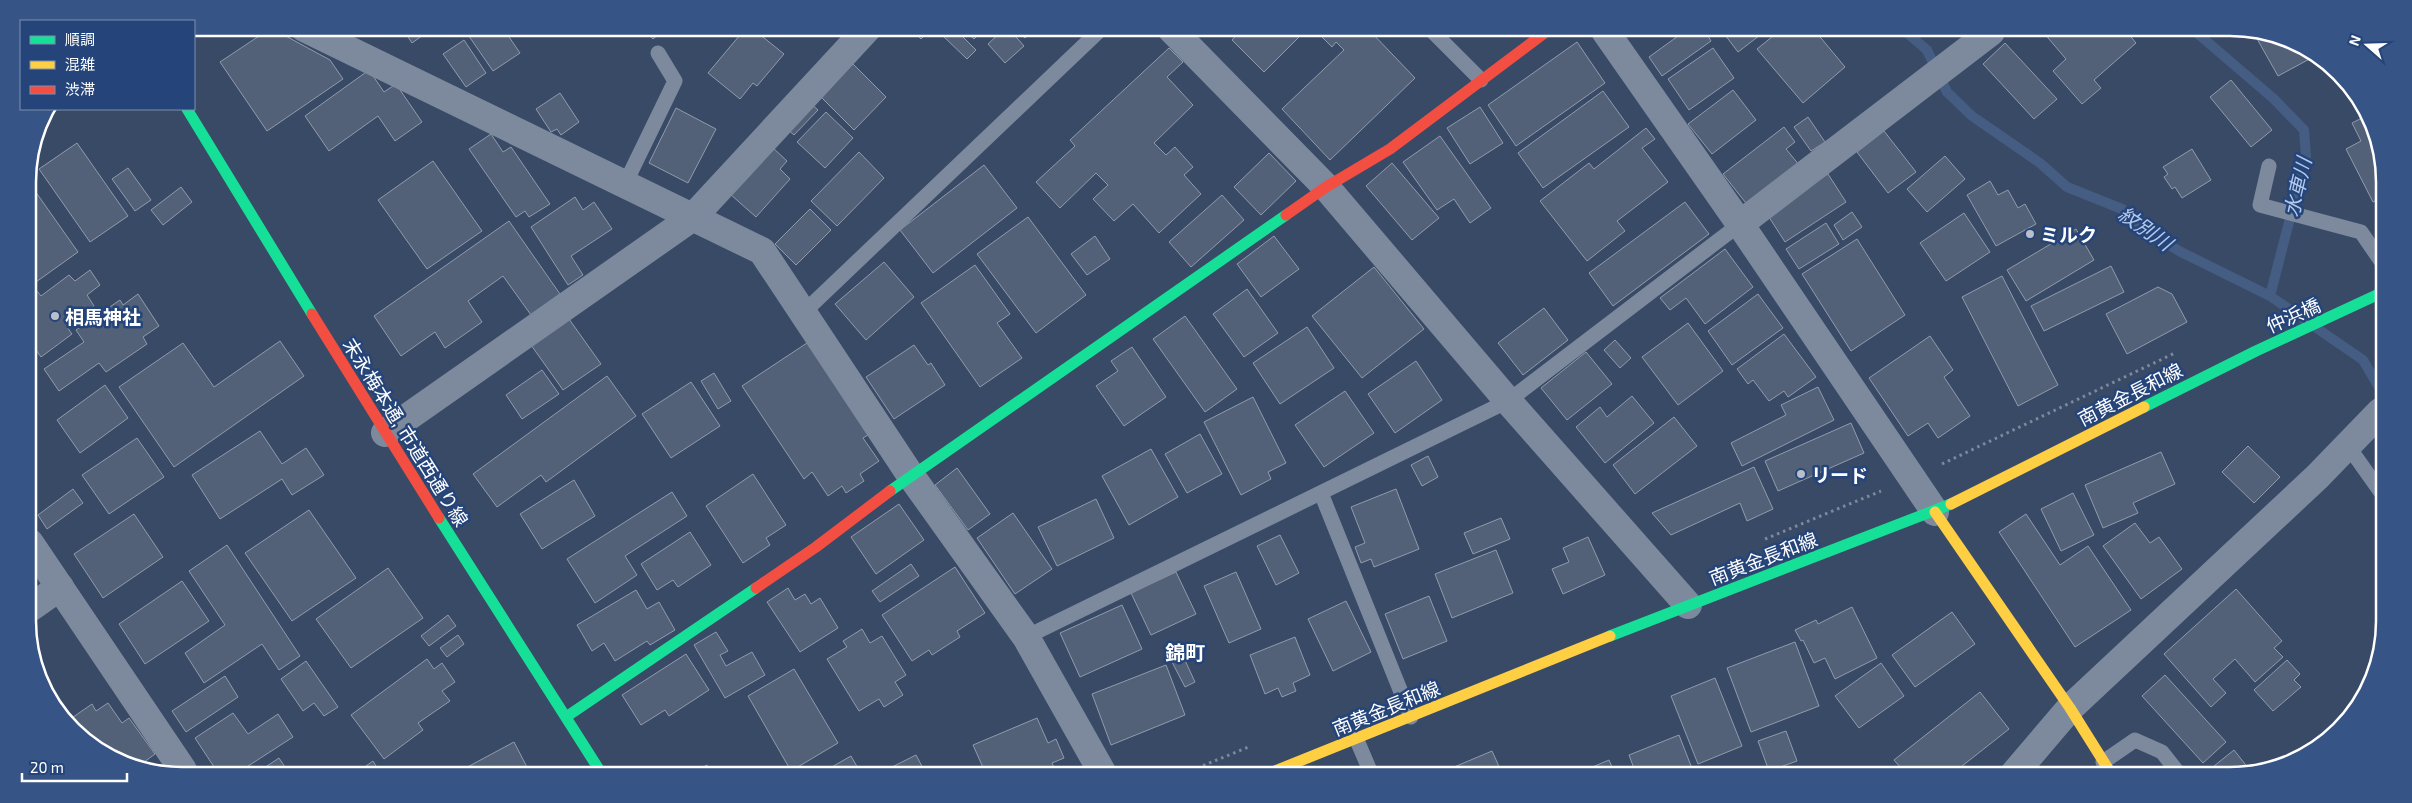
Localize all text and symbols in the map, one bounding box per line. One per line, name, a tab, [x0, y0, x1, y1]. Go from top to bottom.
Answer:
legend	[20, 20, 195, 110]
north arrow	[2342, 20, 2392, 70]
text: 順調	[65, 30, 95, 48]
text: N	[2345, 33, 2364, 48]
text: 混雑	[65, 55, 95, 73]
text: 渋滞	[65, 80, 95, 98]
water label: 水車川	[2279, 153, 2316, 219]
water label: 紋別川	[2115, 201, 2179, 256]
place label: ミルク	[2040, 223, 2097, 246]
marker: ミルク	[2024, 228, 2036, 240]
street label: 仲浜橋	[2262, 293, 2324, 337]
place label: 相馬神社	[65, 305, 141, 328]
marker: 相馬神社	[49, 310, 61, 322]
street label: 末永梅本通, 市道西通り線	[339, 334, 473, 530]
street label: 南黄金長和線	[2074, 358, 2186, 430]
place label: リード	[1811, 463, 1868, 486]
marker: リード	[1795, 468, 1807, 480]
street label: 南黄金長和線	[1706, 527, 1820, 589]
district label: 錦町	[1165, 640, 1205, 664]
street label: 南黄金長和線	[1329, 676, 1443, 740]
scale bar	[22, 750, 128, 782]
text: 20 m	[30, 758, 64, 776]

